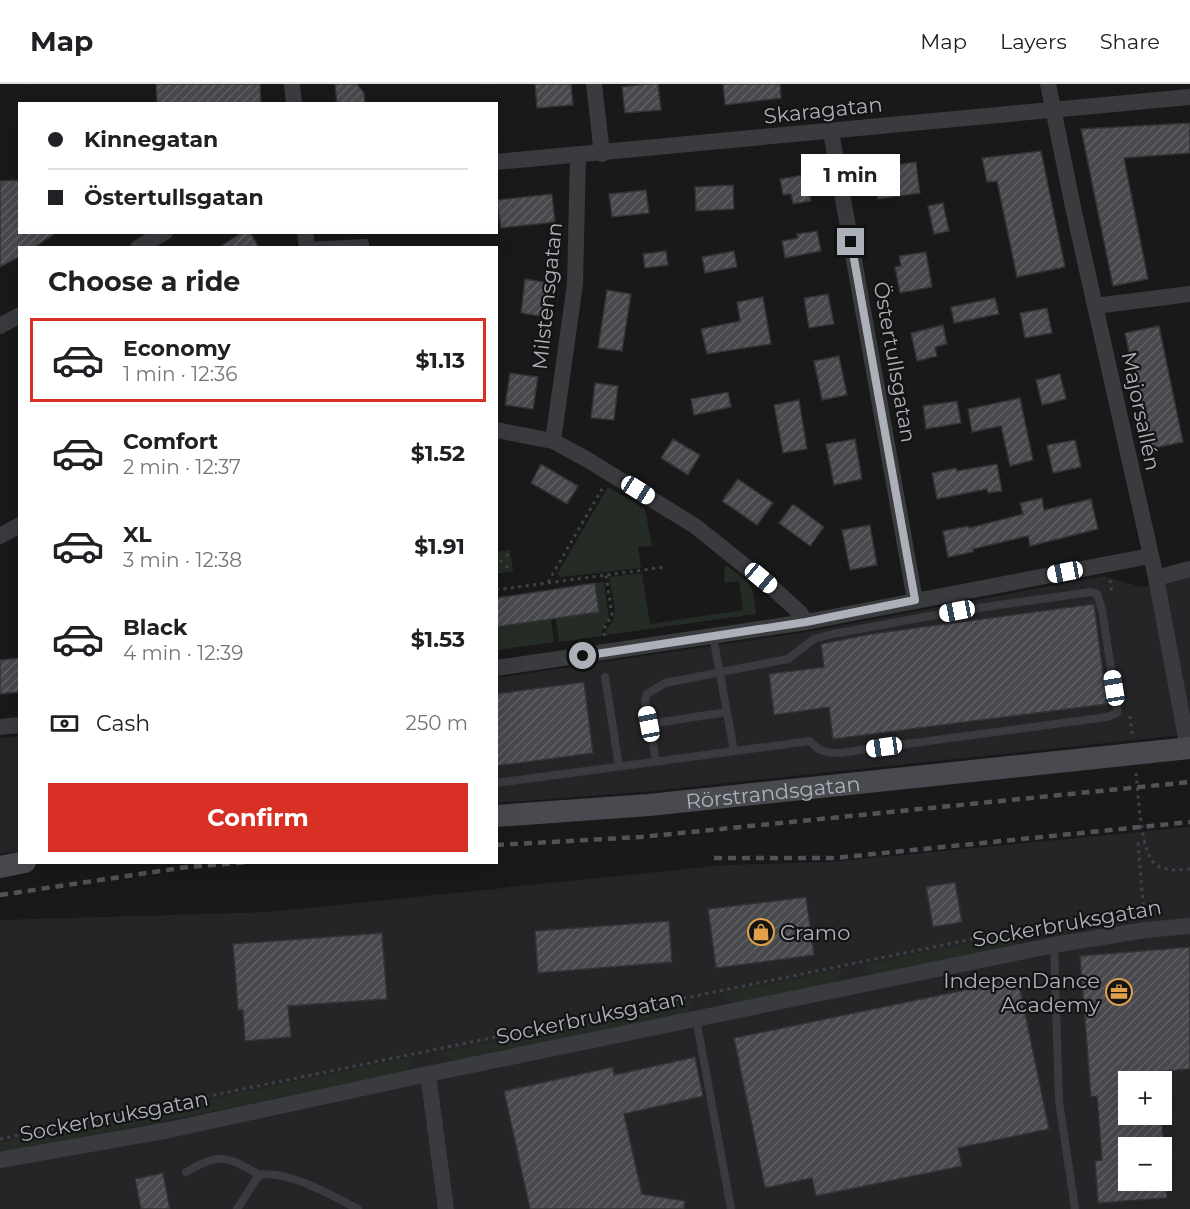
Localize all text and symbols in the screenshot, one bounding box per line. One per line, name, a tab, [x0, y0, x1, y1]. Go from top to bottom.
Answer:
text: Map	[30, 24, 93, 58]
text: Map	[920, 29, 967, 54]
text: Layers	[1000, 29, 1067, 54]
text: Share	[1100, 29, 1160, 54]
street label: Skaragatan	[762, 91, 884, 129]
text: Kinnegatan	[84, 126, 218, 153]
callout: 1 min	[802, 155, 900, 197]
text: 1 min	[823, 163, 878, 187]
text: Östertullsgatan	[84, 184, 264, 211]
street label: Milstensgatan	[527, 221, 567, 371]
route end	[837, 228, 864, 255]
text: Choose a ride	[48, 265, 240, 298]
street label: Östertullsgatan	[869, 280, 921, 444]
icon: car	[51, 333, 105, 387]
text: Economy	[123, 335, 231, 362]
text: $1.13	[416, 347, 465, 374]
street label: Majorsallén	[1116, 349, 1166, 473]
text: 1 min · 12:36	[123, 362, 237, 386]
icon: car	[51, 426, 105, 480]
text: Comfort	[123, 428, 218, 455]
text: $1.52	[411, 440, 465, 467]
text: 2 min · 12:37	[123, 455, 241, 479]
car	[618, 473, 658, 507]
icon: car	[51, 519, 105, 573]
text: XL	[123, 521, 152, 548]
text: $1.91	[414, 533, 465, 560]
text: 3 min · 12:38	[123, 548, 242, 572]
car	[741, 560, 781, 596]
car	[1046, 560, 1084, 584]
car	[938, 599, 976, 623]
icon: car	[51, 612, 105, 666]
text: Black	[123, 614, 187, 641]
text: $1.53	[411, 626, 465, 653]
text: 4 min · 12:39	[123, 641, 243, 665]
route start	[569, 642, 596, 669]
car	[1102, 669, 1126, 707]
car	[637, 705, 661, 743]
icon: cash	[48, 707, 81, 740]
text: Cash	[96, 710, 150, 737]
text: 250 m	[406, 711, 468, 735]
car	[865, 736, 903, 758]
street label: Rörstrandsgatan	[684, 770, 862, 814]
button: Confirm	[48, 783, 468, 852]
street label: Sockerbruksgatan	[971, 894, 1163, 952]
shop icon: Cramo	[746, 917, 776, 947]
place label: Cramo	[780, 920, 850, 945]
place label: IndepenDance Academy	[943, 968, 1101, 1017]
office icon: IndepenDance Academy	[1104, 977, 1134, 1007]
street label: Sockerbruksgatan	[494, 985, 686, 1049]
map controls	[1118, 1071, 1172, 1191]
button: +	[1118, 1071, 1172, 1125]
street label: Sockerbruksgatan	[18, 1085, 210, 1147]
button: −	[1118, 1137, 1172, 1191]

